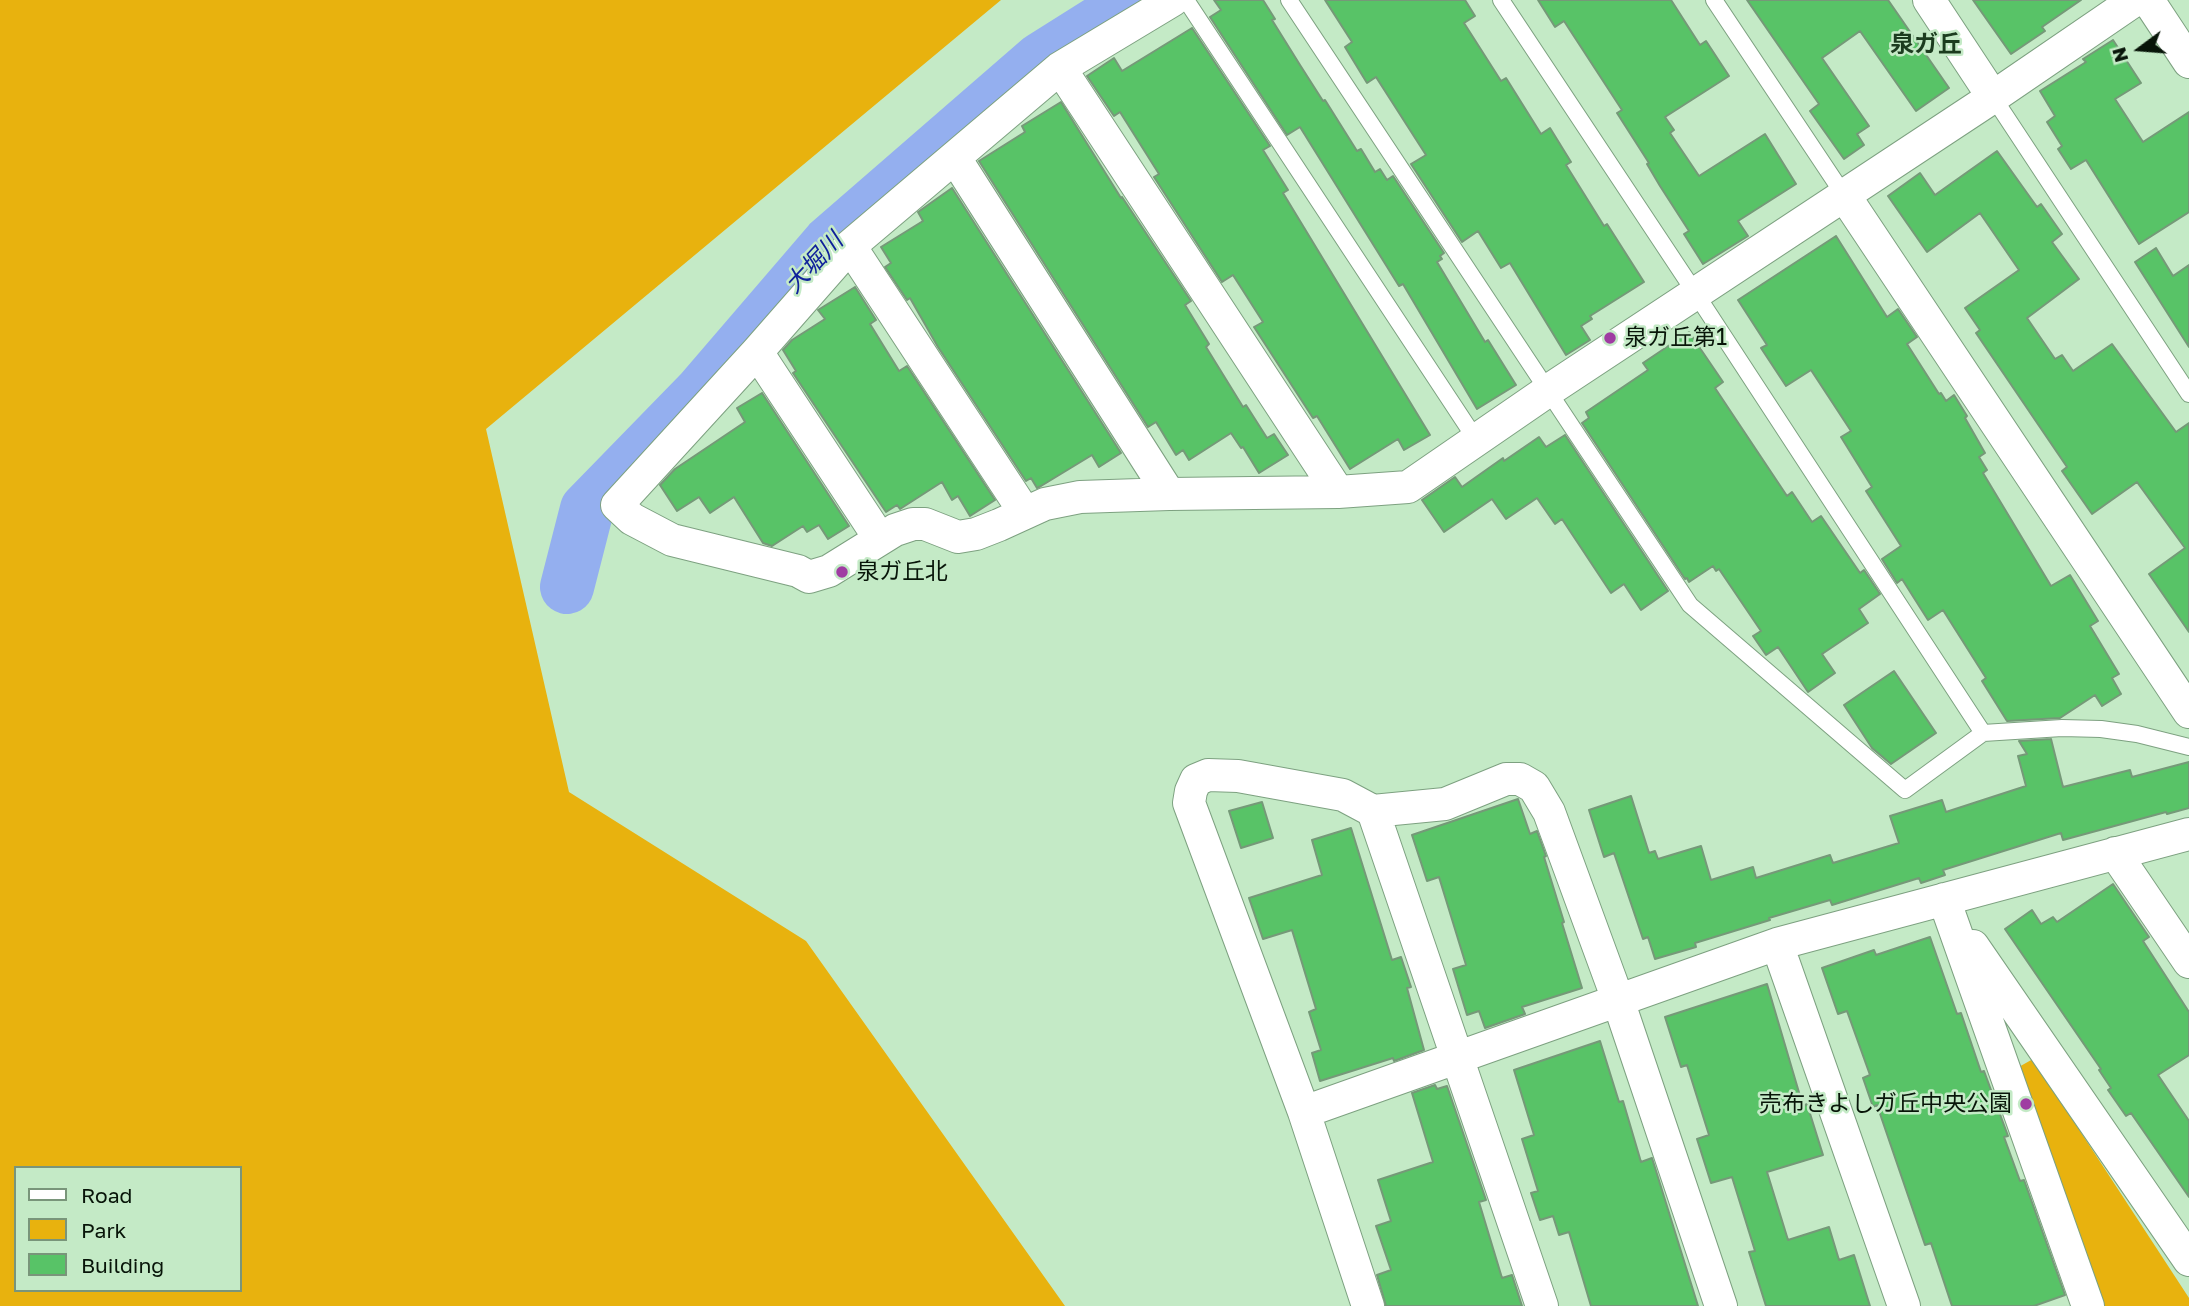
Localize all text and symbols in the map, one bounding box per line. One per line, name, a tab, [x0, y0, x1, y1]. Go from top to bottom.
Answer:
north arrow	[2105, 14, 2175, 84]
district label: 泉ガ丘	[1890, 30, 1962, 58]
text: N	[2106, 45, 2132, 65]
water label: 大堀川	[779, 227, 849, 299]
place label: 泉ガ丘第1	[1624, 324, 1727, 352]
marker: 泉ガ丘第1	[1602, 330, 1618, 346]
place label: 泉ガ丘北	[856, 558, 948, 586]
marker: 泉ガ丘北	[834, 564, 850, 580]
place label: 売布きよしガ丘中央公園	[1759, 1090, 2012, 1118]
marker: 売布きよしガ丘中央公園	[2018, 1096, 2034, 1112]
legend	[14, 1166, 242, 1292]
text: Road	[81, 1182, 132, 1208]
text: Park	[81, 1217, 126, 1243]
text: Building	[81, 1252, 164, 1278]

